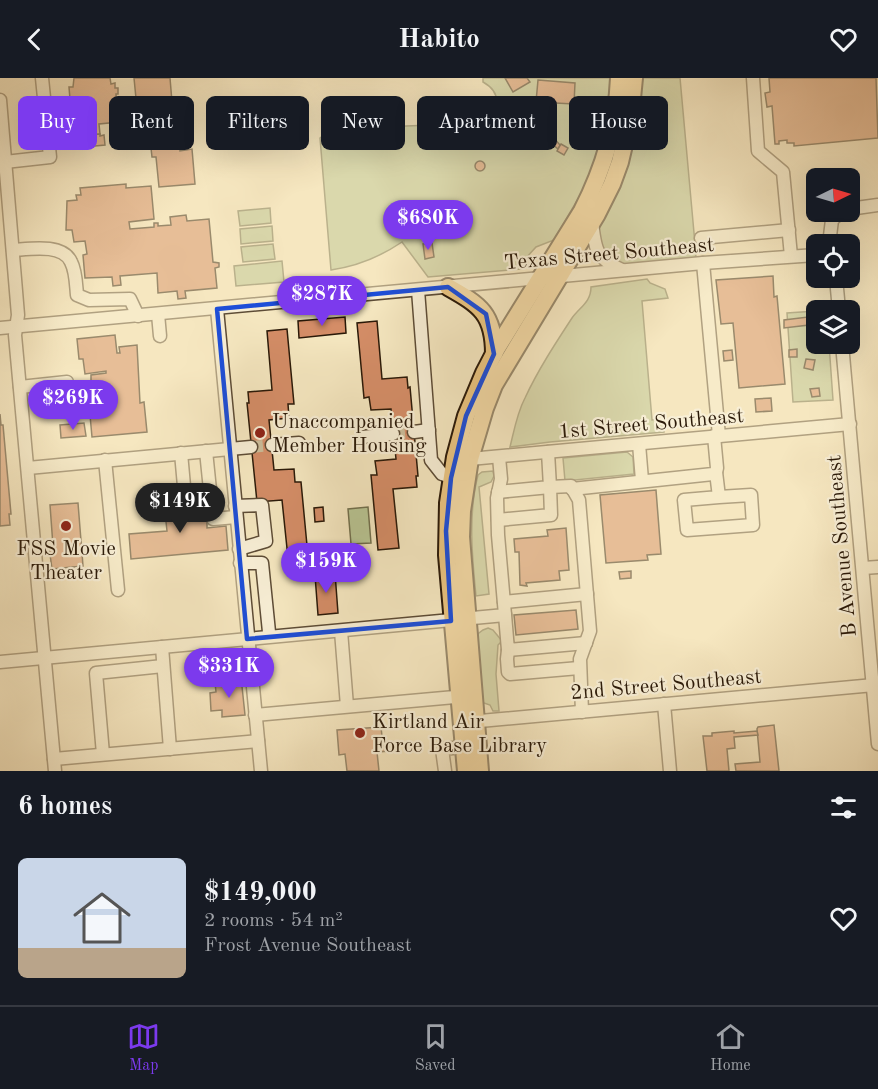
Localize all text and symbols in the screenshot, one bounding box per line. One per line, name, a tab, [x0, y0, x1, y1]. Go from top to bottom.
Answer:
icon: back	[18, 23, 51, 56]
icon: heart	[827, 23, 860, 56]
text: Habito	[398, 26, 480, 53]
chip: Buy	[18, 96, 97, 150]
chip: Rent	[109, 96, 194, 150]
chip: Filters	[206, 96, 309, 150]
chip: New	[321, 96, 405, 150]
chip: Apartment	[417, 96, 557, 150]
chip: House	[569, 96, 668, 150]
north arrow	[806, 168, 860, 222]
map controls	[806, 168, 860, 354]
pin: $680K	[386, 200, 470, 251]
text: $680K	[397, 209, 459, 229]
button: locate	[806, 234, 860, 288]
street label: Texas Street Southeast	[503, 235, 715, 274]
pin: $287K	[280, 276, 364, 327]
text: $287K	[291, 285, 353, 305]
button: layers	[806, 300, 860, 354]
pin: $269K	[31, 380, 115, 431]
text: $269K	[42, 389, 104, 409]
street label: 1st Street Southeast	[558, 406, 745, 443]
place label: Unaccompanied Member Housing	[272, 412, 427, 457]
marker: Unaccompanied Member Housing	[253, 426, 267, 440]
street label: B Avenue Southeast	[824, 454, 861, 638]
pin: $149K	[138, 483, 222, 534]
text: $149K	[149, 492, 211, 512]
marker: FSS Movie Theater	[59, 519, 73, 533]
place label: FSS Movie Theater	[16, 539, 116, 584]
pin: $159K	[284, 543, 368, 594]
text: $159K	[295, 552, 357, 572]
pin: $331K	[187, 648, 271, 699]
text: $331K	[198, 657, 260, 677]
street label: 2nd Street Southeast	[570, 667, 763, 704]
place label: Kirtland Air Force Base Library	[372, 712, 547, 757]
marker: Kirtland Air Force Base Library	[353, 726, 367, 740]
icon: filters	[827, 791, 860, 824]
text: 6 homes	[18, 794, 112, 820]
text: $149,000	[204, 880, 317, 906]
icon: home	[66, 882, 138, 954]
icon: heart	[827, 902, 860, 935]
text: 2 rooms · 54 m²	[204, 911, 343, 931]
text: Frost Avenue Southeast	[204, 936, 412, 956]
tab: Map	[127, 1020, 160, 1076]
tab: Saved	[415, 1020, 456, 1076]
tab: Home	[710, 1020, 751, 1076]

